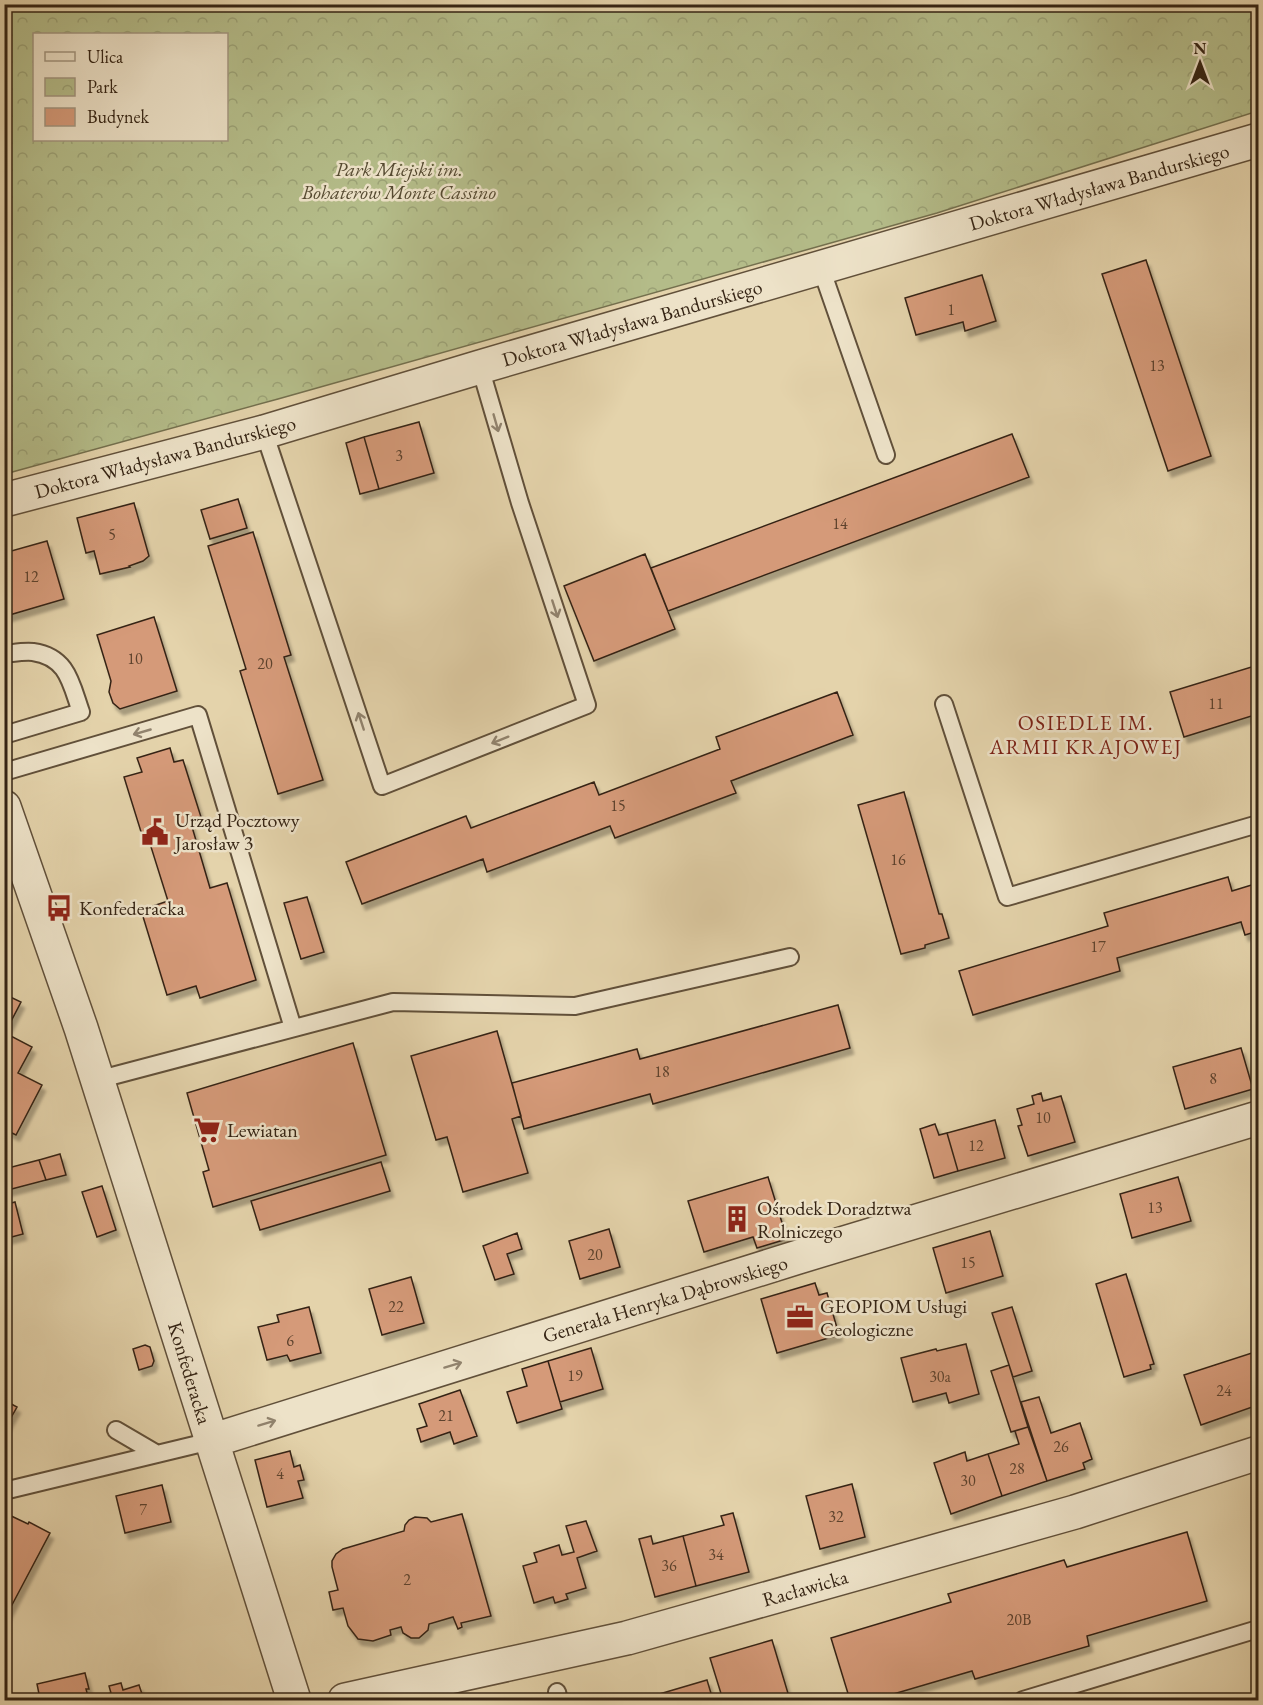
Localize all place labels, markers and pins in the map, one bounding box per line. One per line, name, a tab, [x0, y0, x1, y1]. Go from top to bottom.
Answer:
place label: Urząd Pocztowy Jarosław 3	[173, 807, 300, 856]
public building icon: Urząd Pocztowy Jarosław 3	[140, 817, 170, 847]
bus stop icon: Konfederacka	[44, 893, 74, 923]
place label: Konfederacka	[79, 895, 185, 921]
supermarket icon: Lewiatan	[192, 1115, 222, 1145]
place label: Lewiatan	[227, 1117, 298, 1143]
place label: Ośrodek Doradztwa Rolniczego	[757, 1195, 912, 1244]
building icon: Ośrodek Doradztwa Rolniczego	[722, 1204, 752, 1234]
place label: GEOPIOM Usługi Geologiczne	[820, 1293, 967, 1342]
office icon: GEOPIOM Usługi Geologiczne	[785, 1302, 815, 1332]

